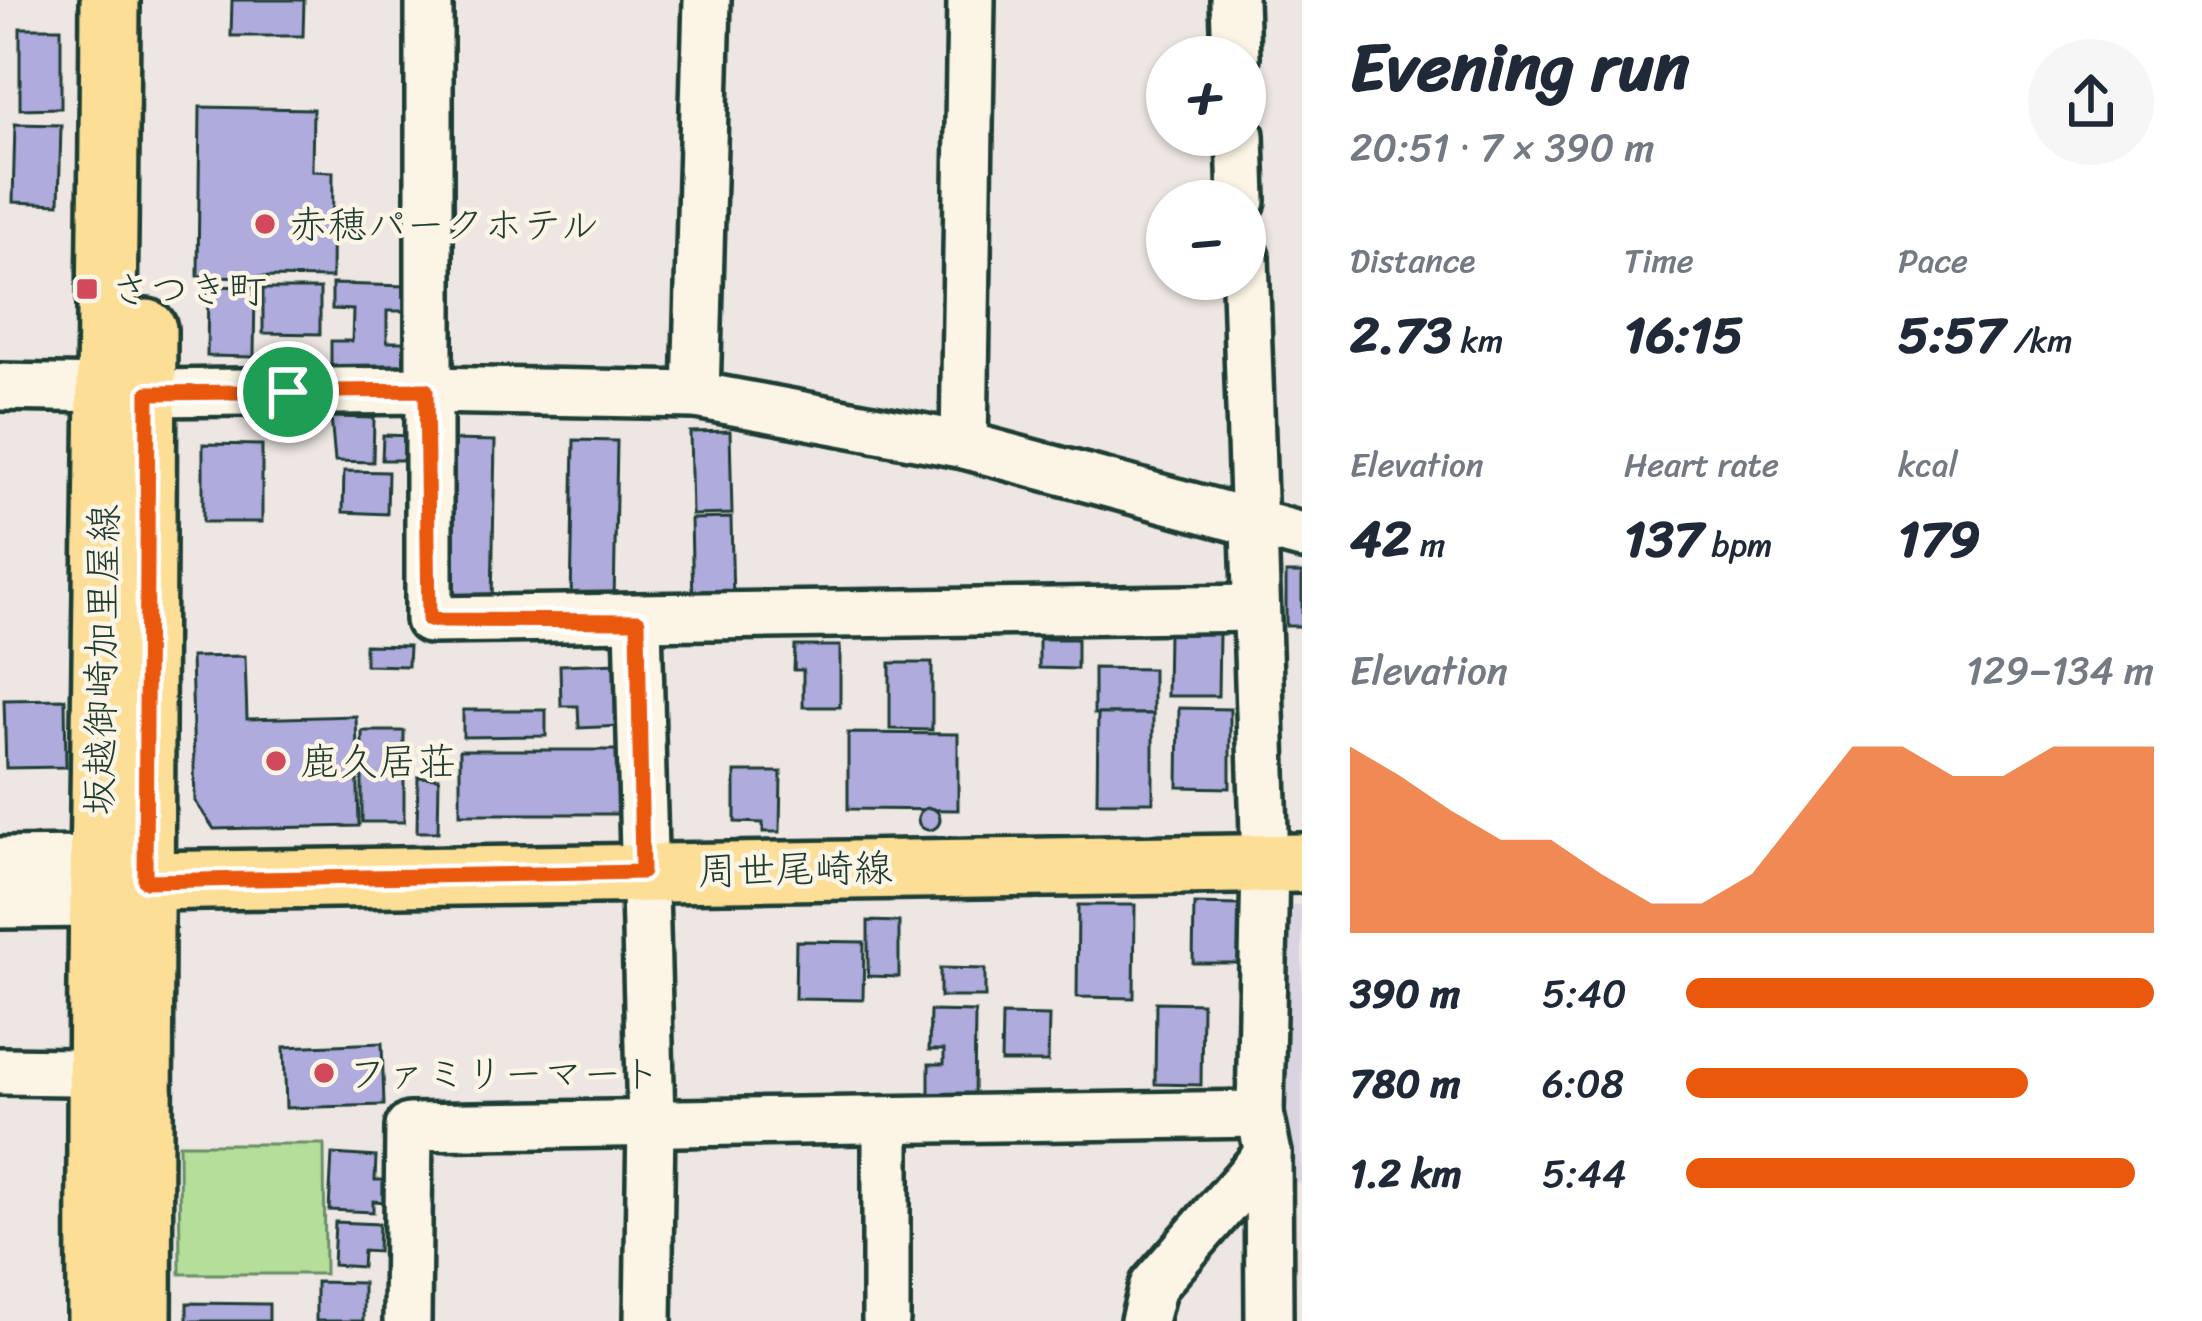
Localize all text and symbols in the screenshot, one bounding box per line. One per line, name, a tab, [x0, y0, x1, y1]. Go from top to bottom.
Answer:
text: Evening run	[1350, 9, 1690, 126]
map controls	[1146, 36, 1266, 300]
button: +	[1146, 36, 1266, 156]
button: share	[2028, 39, 2154, 165]
text: 20:51 · 7 × 390 m	[1350, 113, 1655, 182]
button: −	[1146, 180, 1266, 300]
place label: 赤穂パークホテル	[289, 190, 599, 259]
marker: 赤穂パークホテル	[252, 211, 278, 237]
text: Distance	[1350, 232, 1475, 290]
text: Time	[1624, 232, 1694, 290]
text: Pace	[1898, 232, 1968, 290]
place label: さつき町	[111, 255, 267, 324]
marker: さつき町	[74, 276, 100, 302]
text: 2.73	[1350, 290, 1452, 380]
text: 16:15	[1624, 290, 1743, 380]
text: 5:57	[1898, 290, 2005, 380]
text: km	[1452, 312, 1503, 370]
text: /km	[2005, 312, 2073, 370]
pin	[237, 341, 339, 443]
icon: arrive	[255, 359, 321, 425]
text: Elevation	[1350, 436, 1484, 494]
text: Heart rate	[1624, 436, 1779, 494]
text: kcal	[1898, 436, 1958, 494]
text: 42	[1350, 494, 1411, 584]
text: 137	[1624, 494, 1703, 584]
text: 179	[1898, 494, 1980, 584]
street label: 坂越御崎加里屋線	[64, 503, 138, 817]
text: m	[1411, 516, 1445, 574]
text: bpm	[1703, 516, 1772, 574]
text: Elevation	[1350, 636, 1508, 705]
text: 129–134 m	[1966, 636, 2154, 705]
place label: 鹿久居荘	[300, 727, 456, 796]
marker: 鹿久居荘	[263, 748, 289, 774]
street label: 周世尾崎線	[697, 833, 893, 905]
text: 390 m	[1350, 959, 1460, 1028]
text: 5:40	[1542, 959, 1627, 1028]
place label: ファミリーマート	[348, 1039, 661, 1108]
text: 780 m	[1350, 1049, 1461, 1118]
text: 6:08	[1542, 1049, 1624, 1118]
marker: ファミリーマート	[311, 1060, 337, 1086]
text: 1.2 km	[1350, 1139, 1462, 1208]
text: 5:44	[1542, 1139, 1626, 1208]

